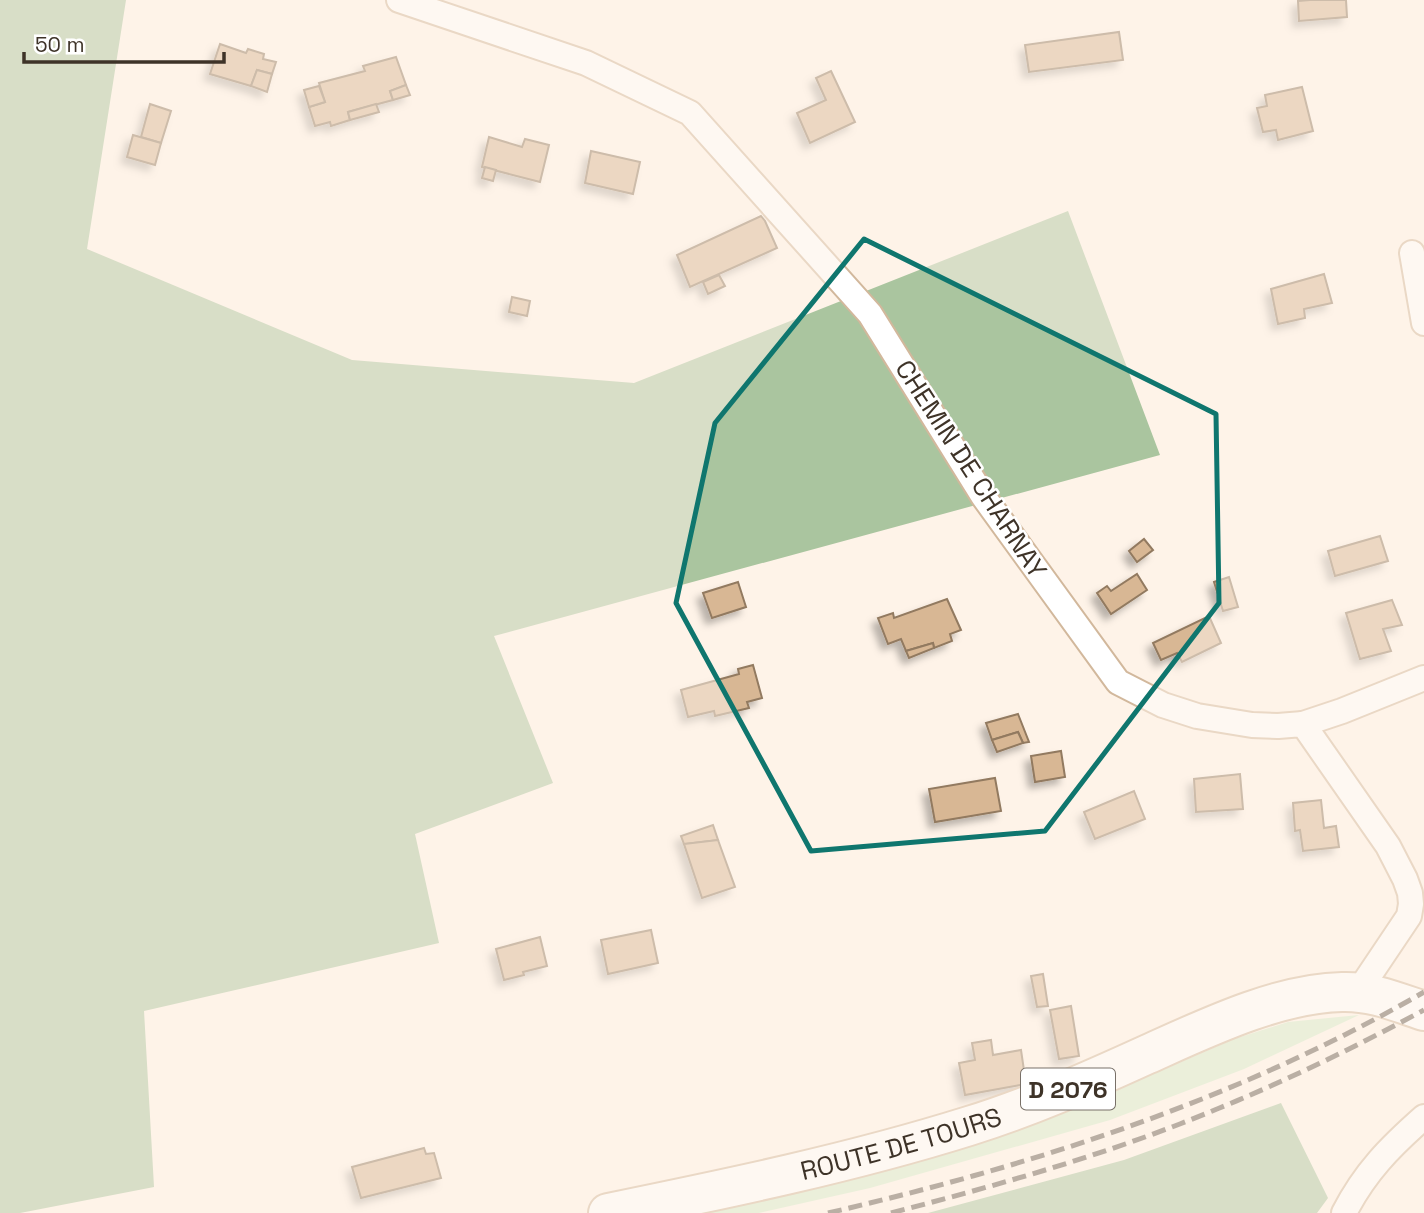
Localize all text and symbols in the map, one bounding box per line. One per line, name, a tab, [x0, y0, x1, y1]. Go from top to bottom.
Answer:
scale bar	[24, 21, 224, 65]
text: 50 m	[35, 31, 85, 58]
street label: CHEMIN DE CHARNAY	[888, 353, 1054, 585]
road number: D 2076	[1021, 1069, 1115, 1110]
street label: ROUTE DE TOURS	[797, 1100, 1006, 1188]

